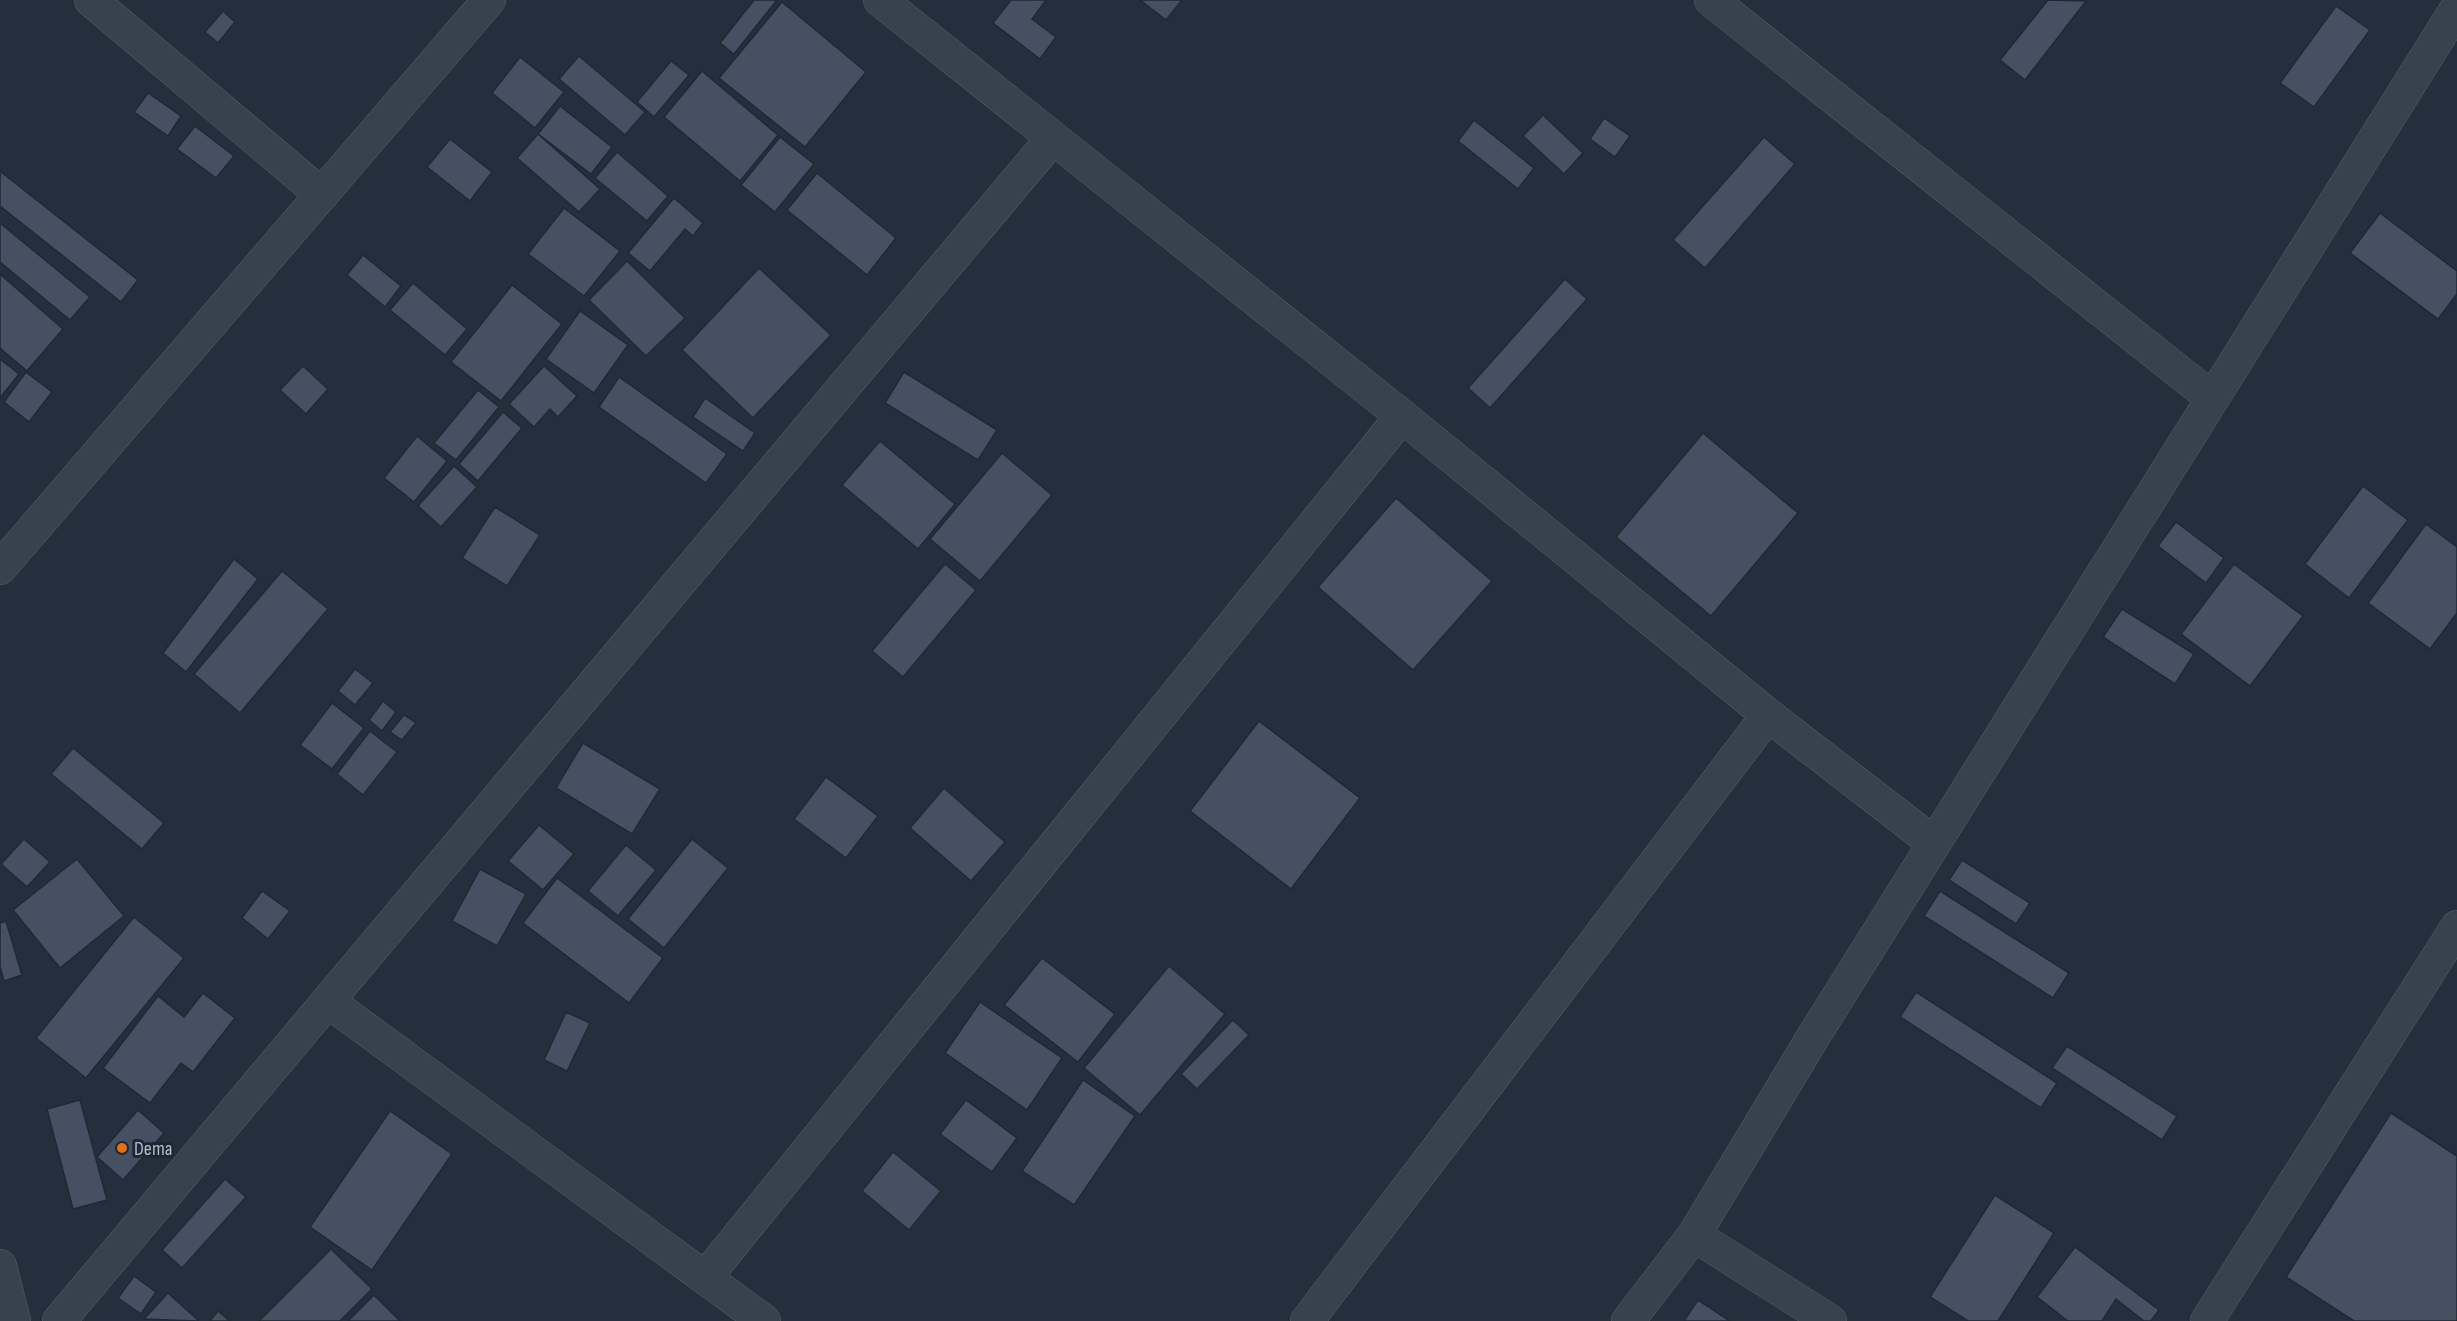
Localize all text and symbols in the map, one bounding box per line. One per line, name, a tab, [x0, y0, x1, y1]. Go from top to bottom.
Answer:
place label: Dema	[134, 1137, 172, 1161]
marker: Dema	[115, 1141, 129, 1155]

